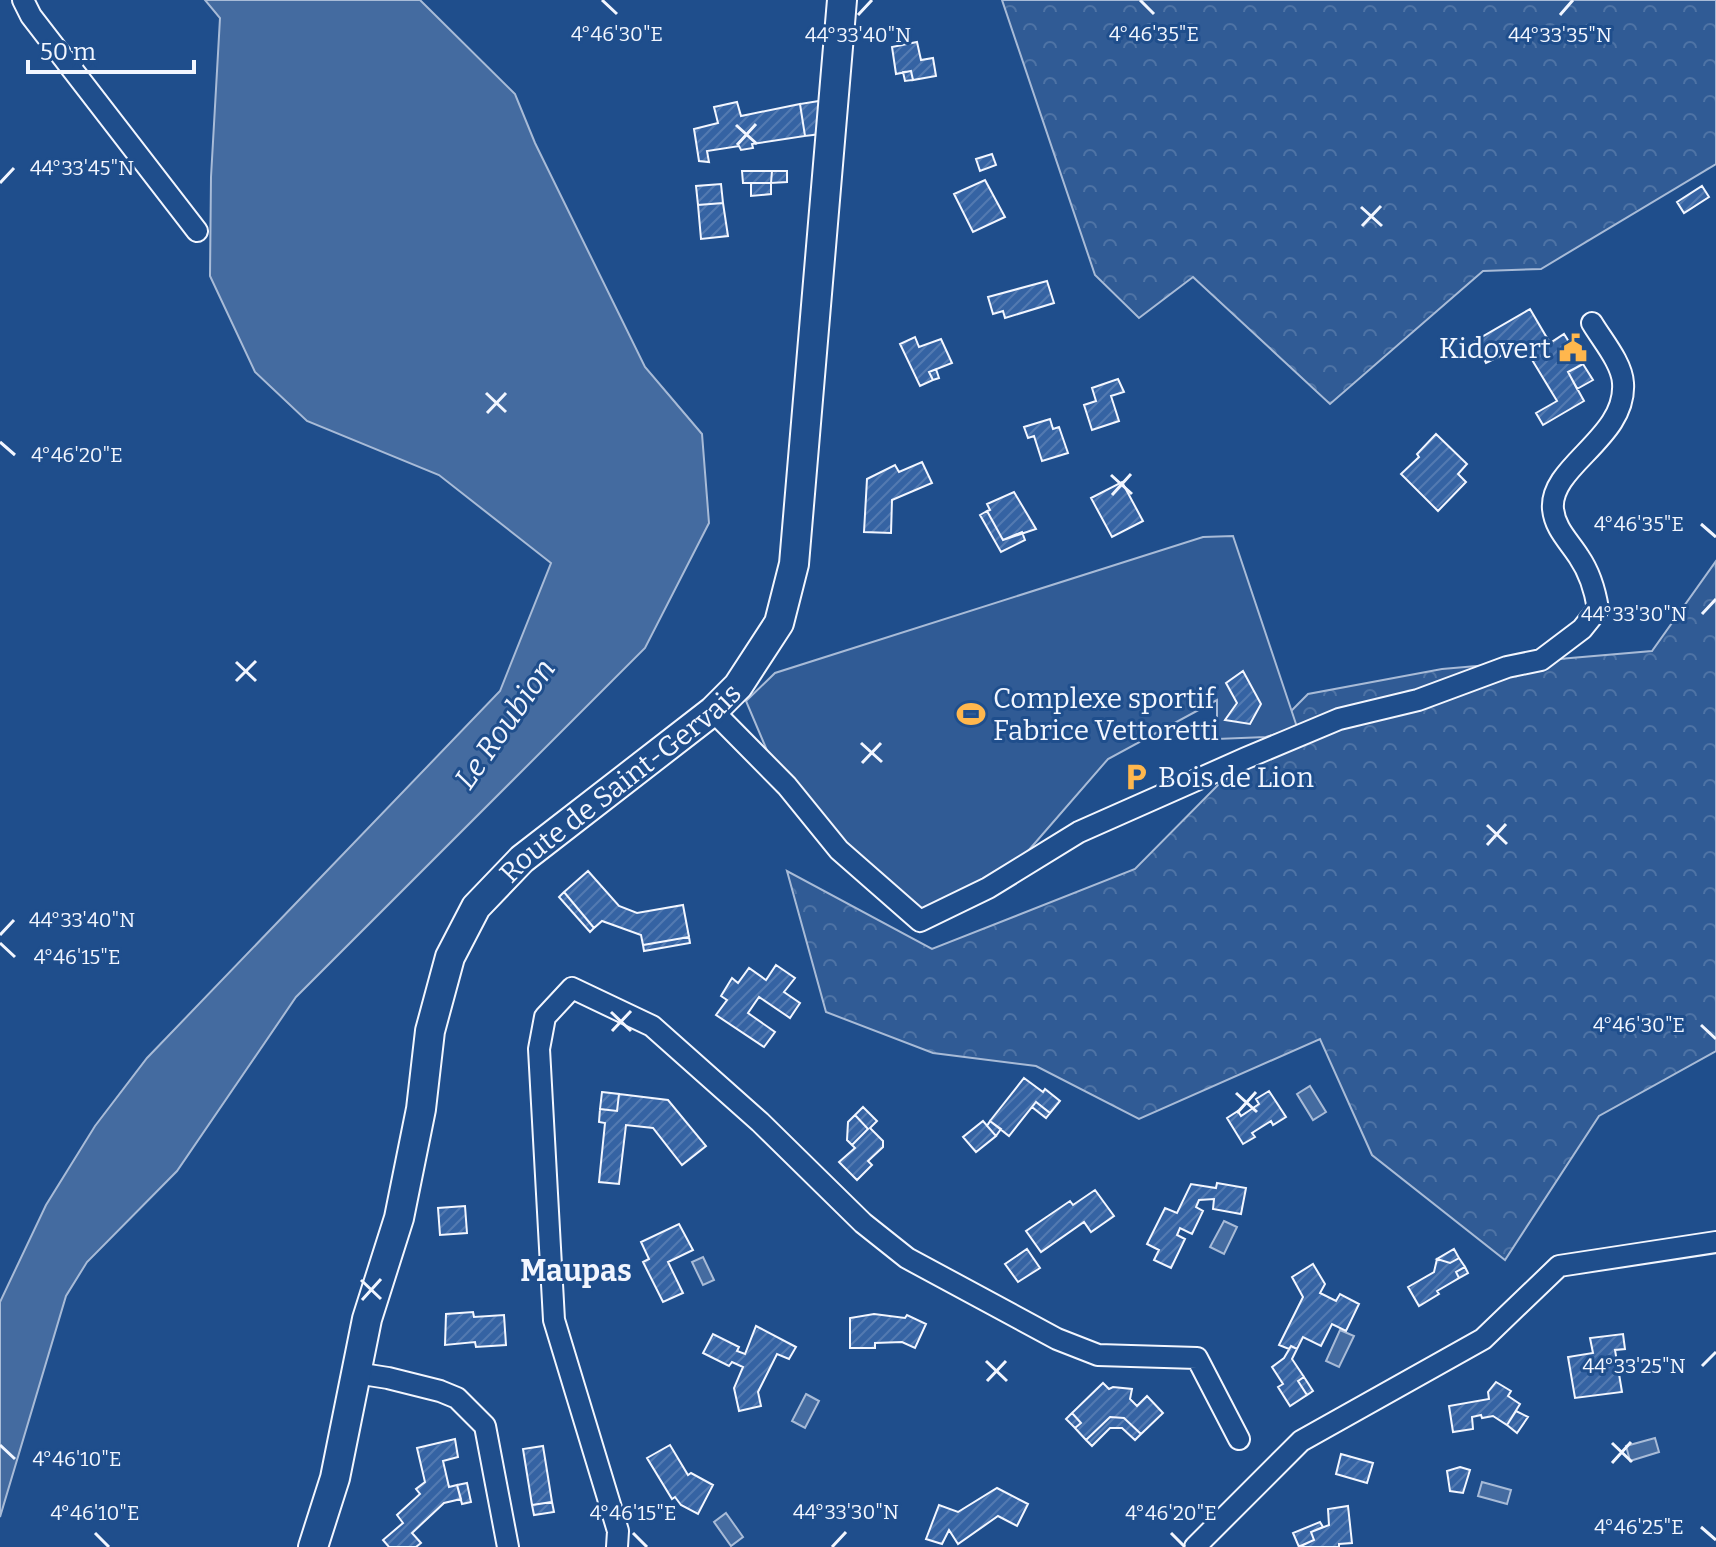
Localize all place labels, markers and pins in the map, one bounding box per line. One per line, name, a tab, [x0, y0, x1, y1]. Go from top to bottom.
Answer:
place label: Kidovert	[1439, 332, 1551, 365]
public building icon: Kidovert	[1558, 333, 1588, 363]
place label: Complexe sportif Fabrice Vettoretti	[993, 682, 1219, 747]
sports icon: Complexe sportif Fabrice Vettoretti	[956, 699, 986, 729]
place label: Bois de Lion	[1158, 761, 1314, 794]
parking icon: Bois de Lion	[1121, 762, 1151, 792]

